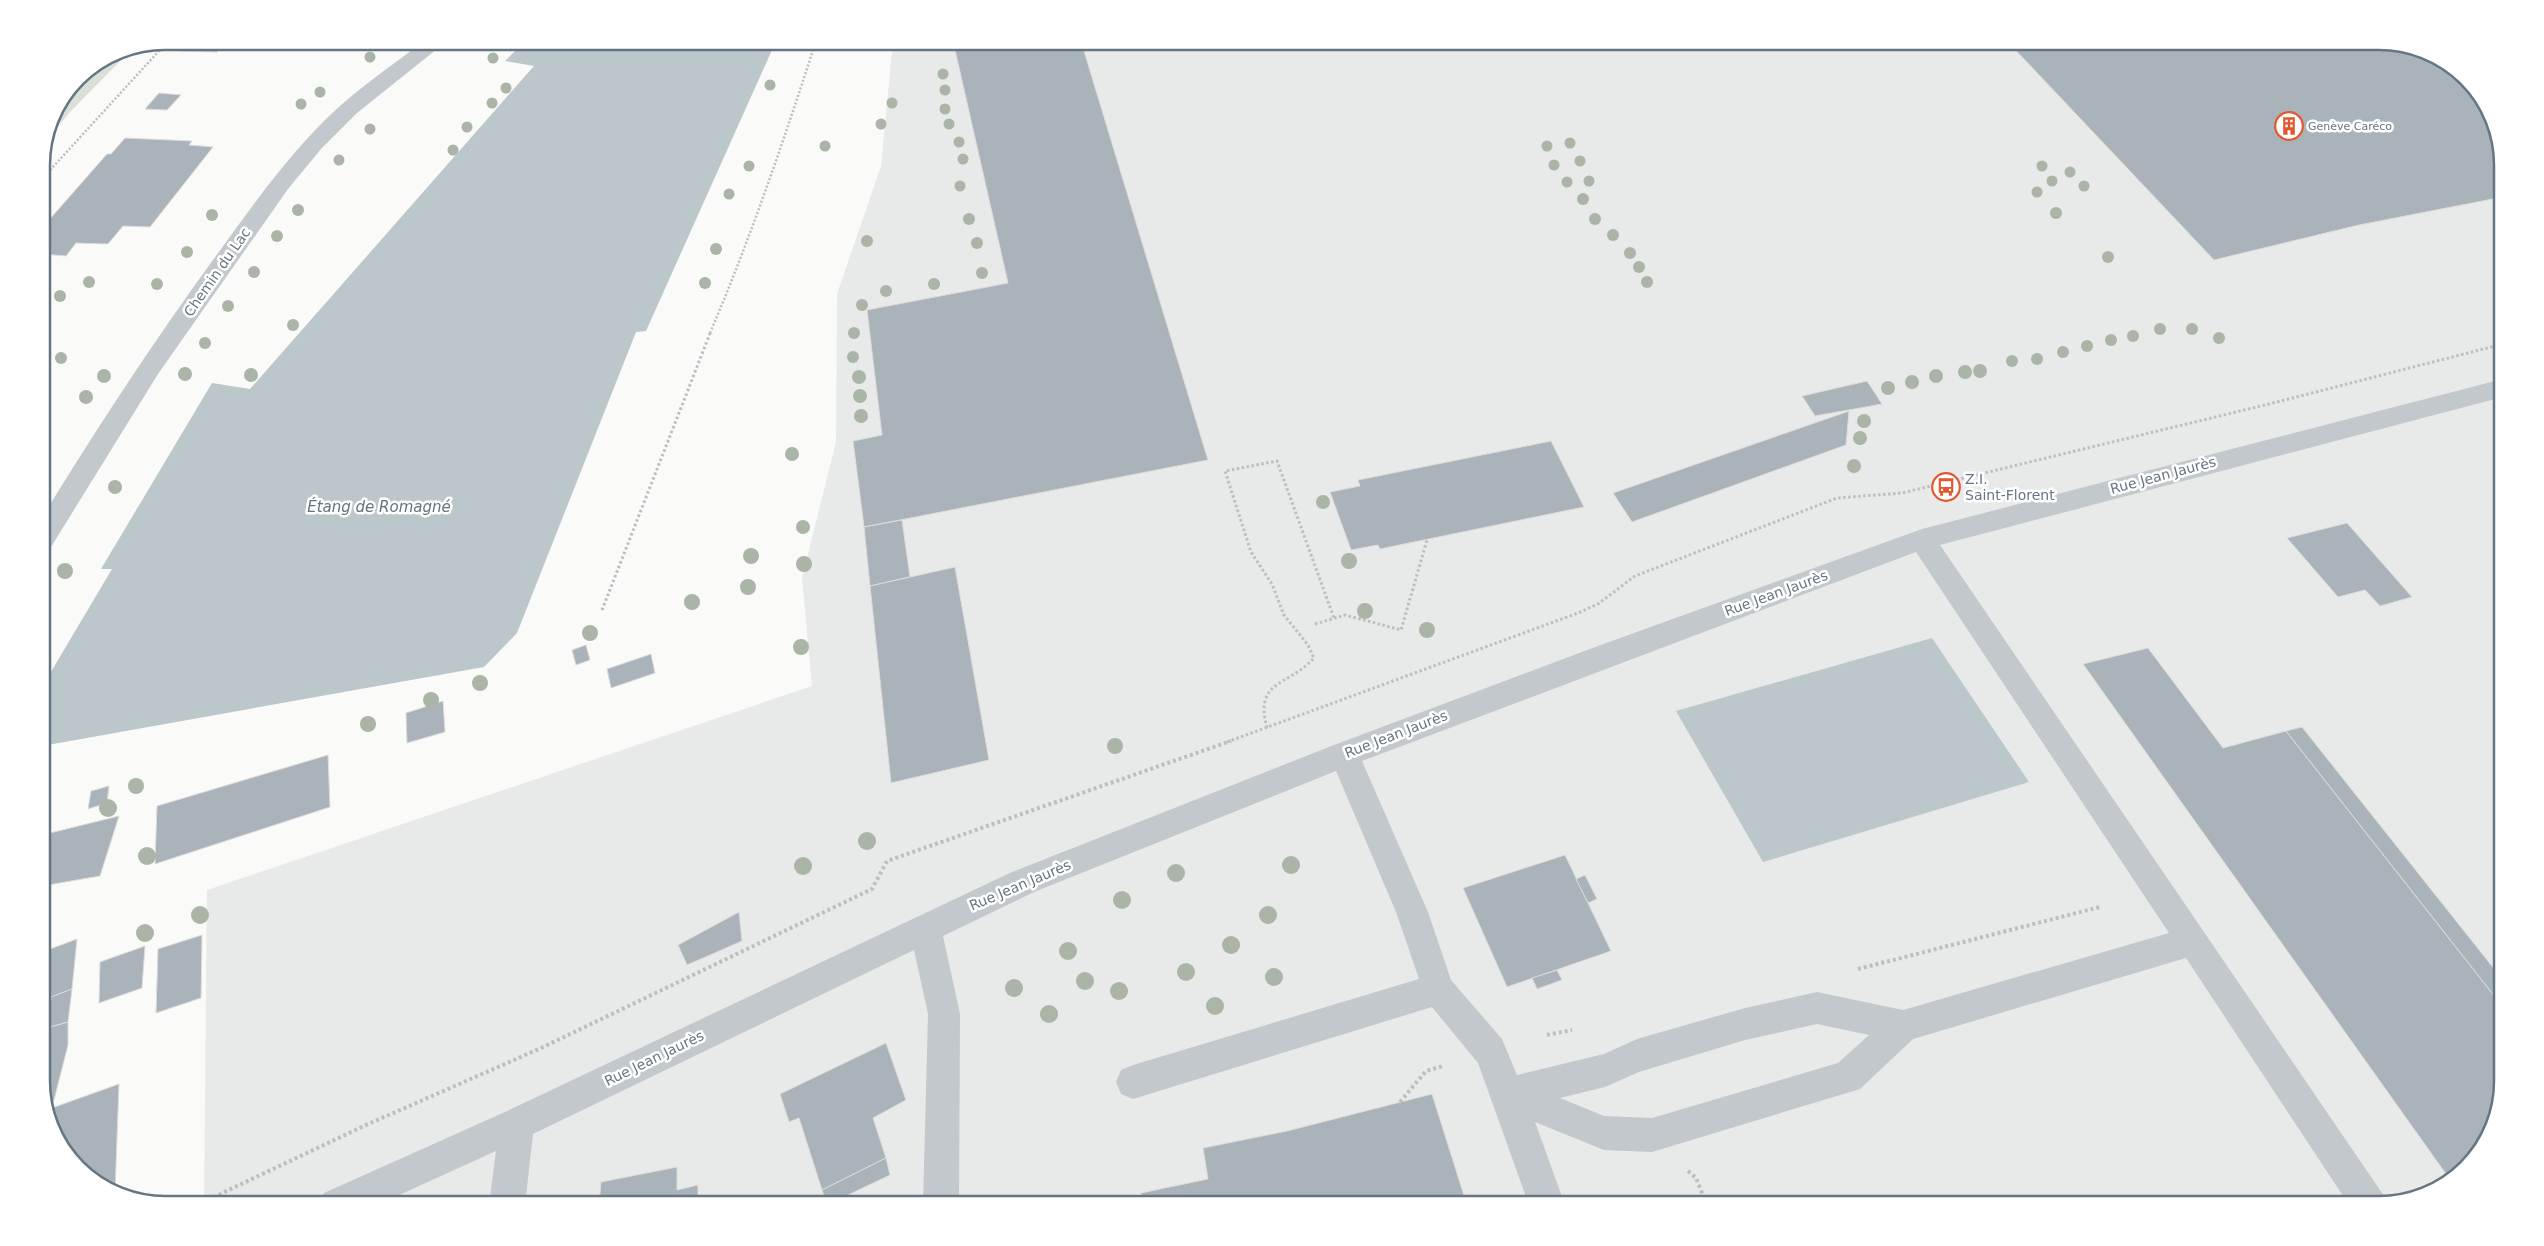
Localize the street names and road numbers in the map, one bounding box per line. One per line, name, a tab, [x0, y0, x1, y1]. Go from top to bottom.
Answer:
street label: Chemin du Lac	[181, 225, 253, 319]
street label: Rue Jean Jaurès	[2108, 453, 2218, 497]
street label: Rue Jean Jaurès	[1722, 567, 1830, 619]
street label: Rue Jean Jaurès	[1342, 707, 1450, 761]
street label: Rue Jean Jaurès	[967, 856, 1073, 914]
street label: Rue Jean Jaurès	[602, 1027, 706, 1089]

